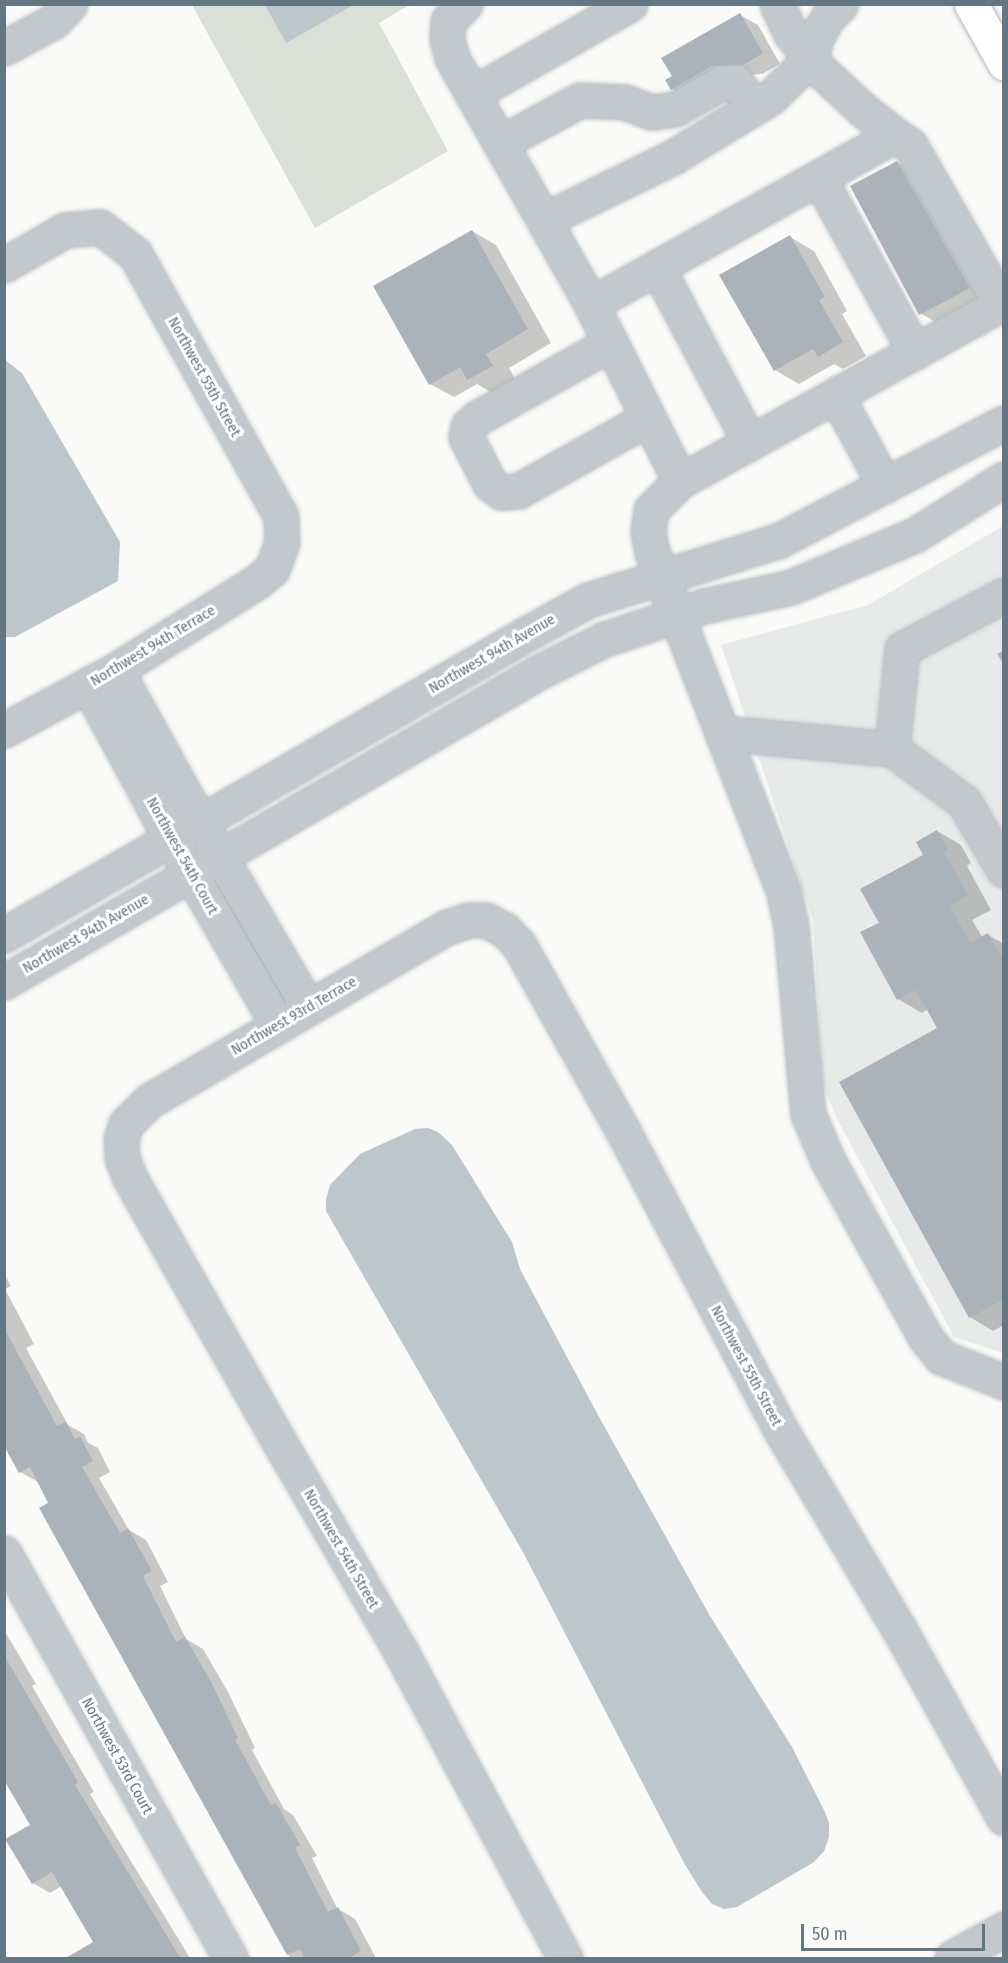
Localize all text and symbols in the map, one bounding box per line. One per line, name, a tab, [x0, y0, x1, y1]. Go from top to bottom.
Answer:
street label: Northwest 55th Street	[164, 314, 244, 440]
street label: Northwest 94th Terrace	[87, 602, 219, 690]
street label: Northwest 94th Avenue	[426, 610, 558, 698]
street label: Northwest 54th Court	[142, 794, 222, 918]
street label: Northwest 94th Avenue	[20, 890, 152, 978]
street label: Northwest 93rd Terrace	[228, 973, 360, 1059]
street label: Northwest 55th Street	[707, 1303, 785, 1429]
street label: Northwest 54th Street	[300, 1486, 382, 1612]
street label: Northwest 53rd Court	[78, 1695, 156, 1817]
scale bar	[804, 1912, 988, 1950]
text: 50 m	[812, 1923, 848, 1945]

